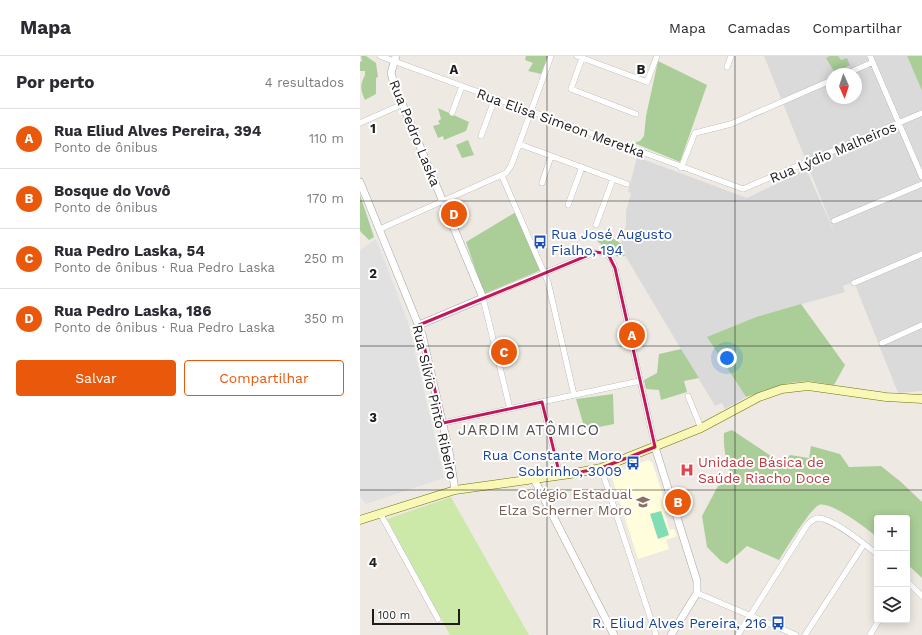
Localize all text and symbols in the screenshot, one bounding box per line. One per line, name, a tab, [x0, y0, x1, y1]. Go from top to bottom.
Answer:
text: Mapa	[20, 16, 71, 39]
text: Mapa	[669, 20, 706, 36]
text: Camadas	[728, 20, 790, 36]
text: Compartilhar	[812, 20, 902, 36]
text: A	[450, 62, 459, 77]
text: B	[637, 62, 646, 77]
north arrow	[826, 68, 862, 104]
text: Por perto	[16, 72, 94, 92]
text: 4 resultados	[265, 75, 344, 90]
street label: Rua Pedro Laska	[386, 77, 444, 189]
street label: Rua Elisa Simeon Meretka	[475, 85, 647, 161]
street label: Rua Lýdio Malheiros	[767, 118, 899, 186]
text: 1	[370, 121, 376, 136]
text: Rua Eliud Alves Pereira, 394	[54, 122, 262, 140]
text: A	[25, 131, 33, 146]
text: 110 m	[309, 131, 344, 146]
text: Ponto de ônibus	[54, 140, 158, 155]
text: Bosque do Vovô	[54, 182, 171, 200]
text: B	[25, 191, 33, 206]
text: 170 m	[307, 191, 344, 206]
pin: D	[441, 199, 467, 229]
text: Ponto de ônibus	[54, 200, 158, 215]
place label: Rua José Augusto Fialho, 194	[551, 226, 672, 258]
bus stop icon: Rua José Augusto Fialho, 194	[532, 234, 548, 250]
text: Rua Pedro Laska, 54	[54, 242, 205, 260]
text: C	[25, 251, 33, 266]
text: 250 m	[304, 251, 344, 266]
text: Ponto de ônibus · Rua Pedro Laska	[54, 260, 275, 275]
text: 2	[369, 266, 377, 281]
text: Rua Pedro Laska, 186	[54, 302, 211, 320]
text: D	[24, 311, 34, 326]
text: 350 m	[304, 311, 344, 326]
text: Ponto de ônibus · Rua Pedro Laska	[54, 320, 275, 335]
pin: A	[619, 320, 645, 350]
street label: Rua Sílvio Pinto Ribeiro	[409, 323, 461, 481]
pin: C	[491, 337, 517, 367]
your location	[717, 348, 737, 368]
button: Salvar	[16, 360, 176, 396]
button: Compartilhar	[184, 360, 344, 396]
text: 3	[369, 410, 377, 425]
district label: JARDIM ATÔMICO	[458, 420, 600, 439]
place label: Rua Constante Moro Sobrinho, 3009	[483, 447, 622, 479]
place label: Unidade Básica de Saúde Riacho Doce	[698, 454, 830, 486]
bus stop icon: Rua Constante Moro Sobrinho, 3009	[625, 455, 641, 471]
hospital icon: Unidade Básica de Saúde Riacho Doce	[679, 462, 695, 478]
place label: Colégio Estadual Elza Scherner Moro	[499, 486, 633, 518]
pin: B	[665, 487, 691, 517]
school or university icon: Colégio Estadual Elza Scherner Moro	[635, 494, 651, 510]
map controls	[874, 515, 910, 623]
button: +	[874, 515, 910, 551]
button: −	[874, 551, 910, 587]
text: 4	[369, 555, 378, 570]
button: layers	[874, 587, 910, 623]
scale bar	[372, 607, 460, 626]
text: 100 m	[378, 609, 410, 622]
place label: R. Eliud Alves Pereira, 216	[592, 615, 767, 631]
bus stop icon: R. Eliud Alves Pereira, 216	[770, 615, 786, 631]

